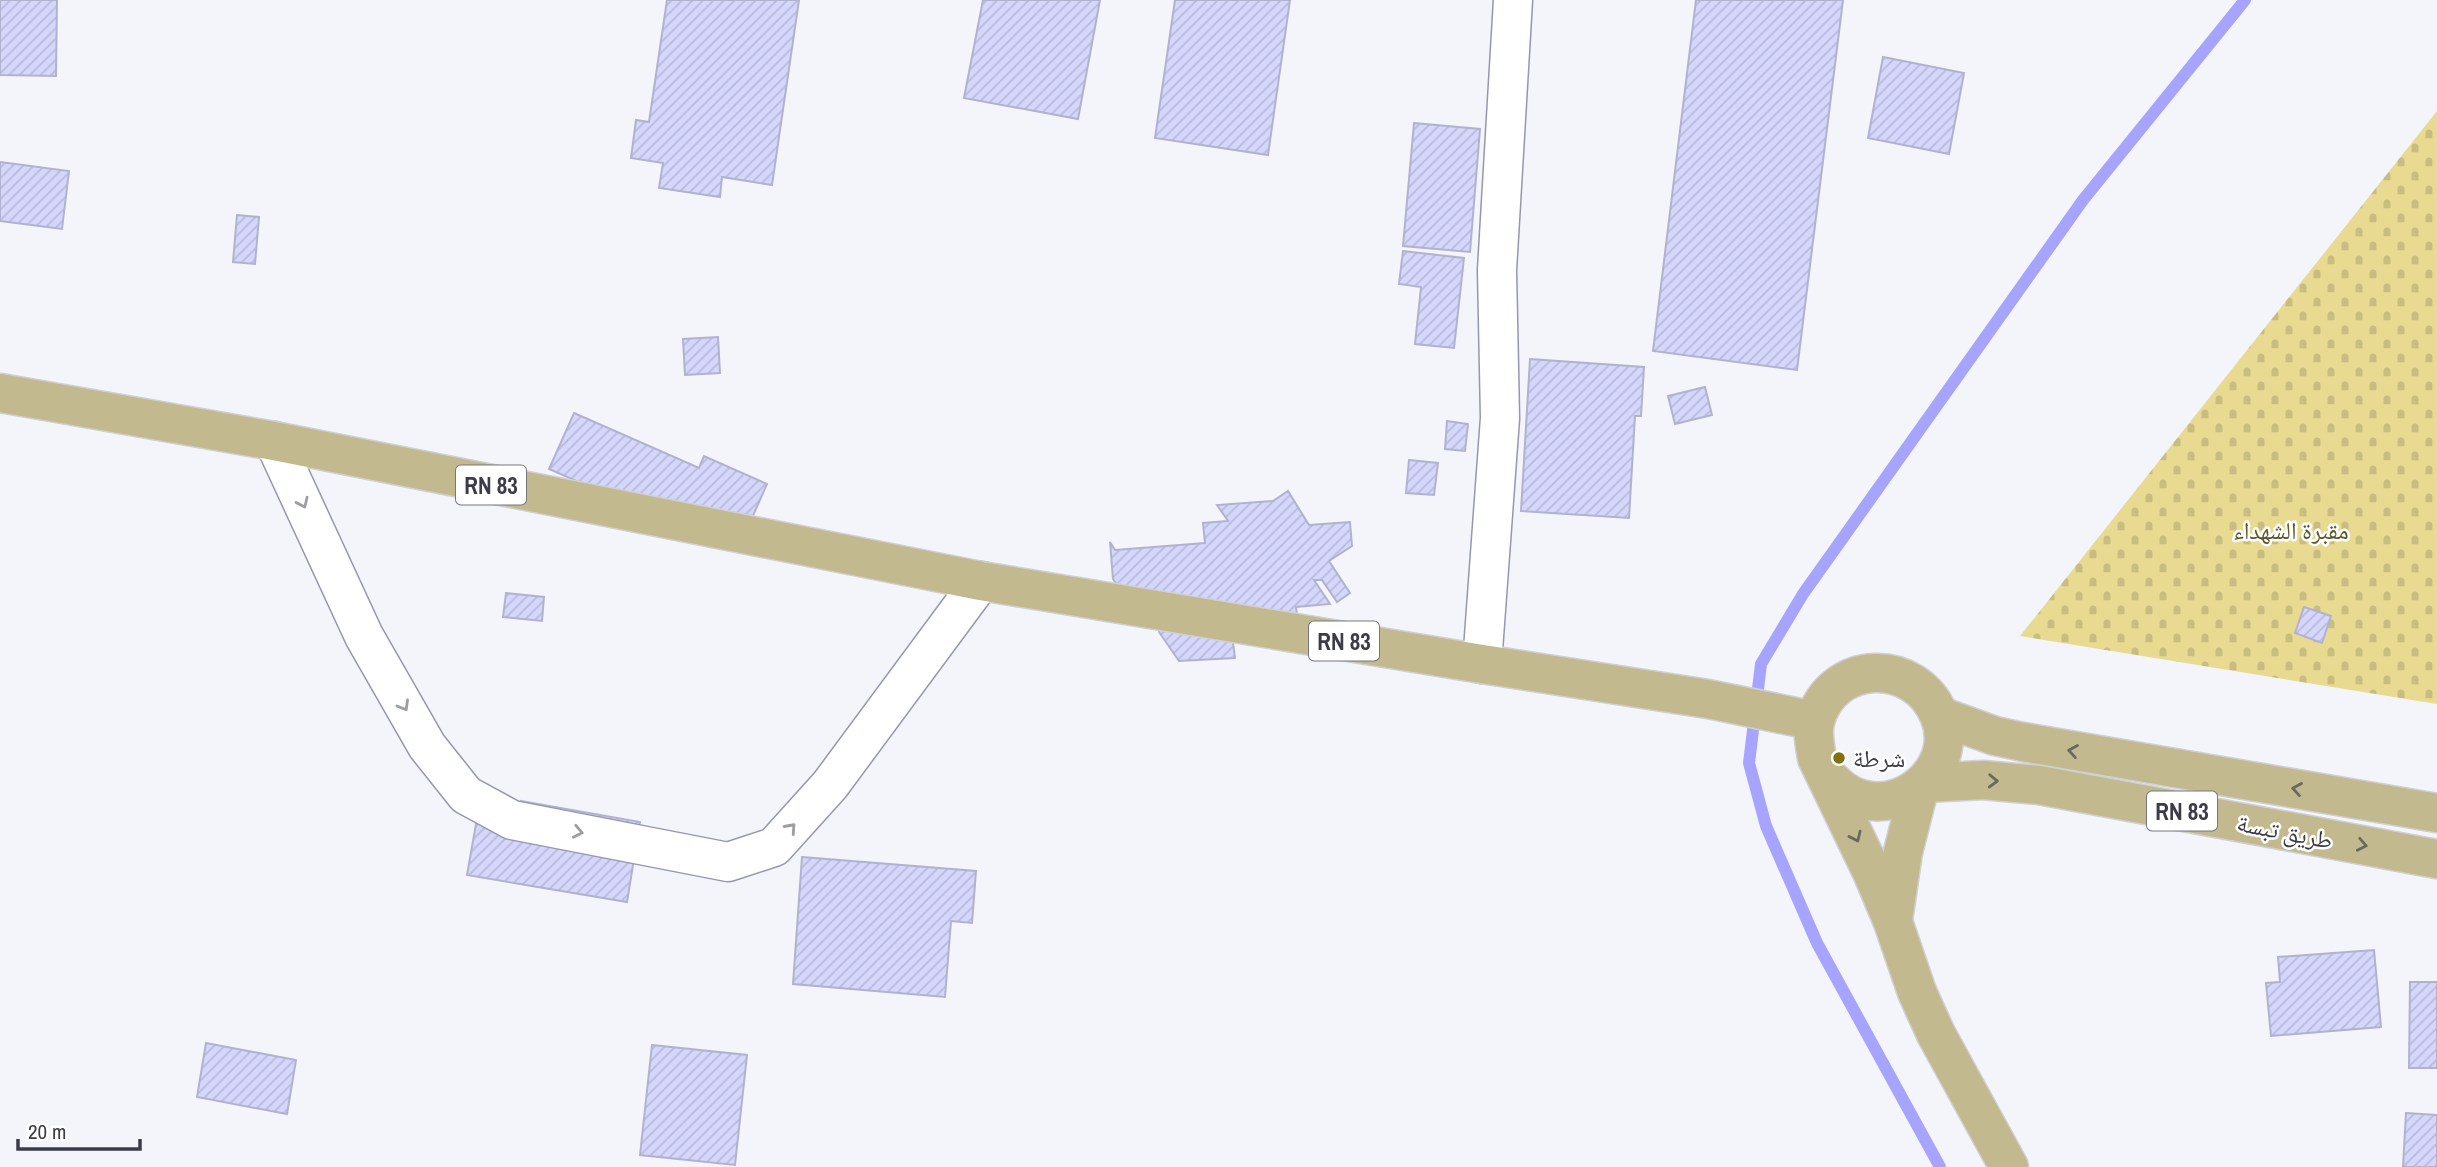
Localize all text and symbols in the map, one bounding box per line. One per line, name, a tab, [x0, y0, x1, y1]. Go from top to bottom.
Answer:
road number: RN 83	[456, 466, 526, 505]
one-way arrow	[295, 496, 309, 508]
park label: مقبرة الشهداء	[2233, 514, 2349, 546]
road number: RN 83	[1309, 622, 1379, 660]
one-way arrow	[396, 699, 409, 711]
place label: شرطة	[1853, 742, 1905, 774]
one-way arrow	[2067, 744, 2079, 759]
marker: شرطة	[1831, 750, 1847, 766]
one-way arrow	[1988, 773, 1999, 788]
one-way arrow	[2291, 782, 2303, 797]
road number: RN 83	[2147, 792, 2217, 831]
street label: طريق تبسة	[2235, 806, 2335, 856]
one-way arrow	[783, 823, 796, 836]
one-way arrow	[571, 824, 583, 839]
one-way arrow	[1847, 830, 1861, 842]
one-way arrow	[2356, 837, 2368, 852]
scale bar	[18, 1108, 140, 1152]
text: 20 m	[28, 1117, 66, 1146]

